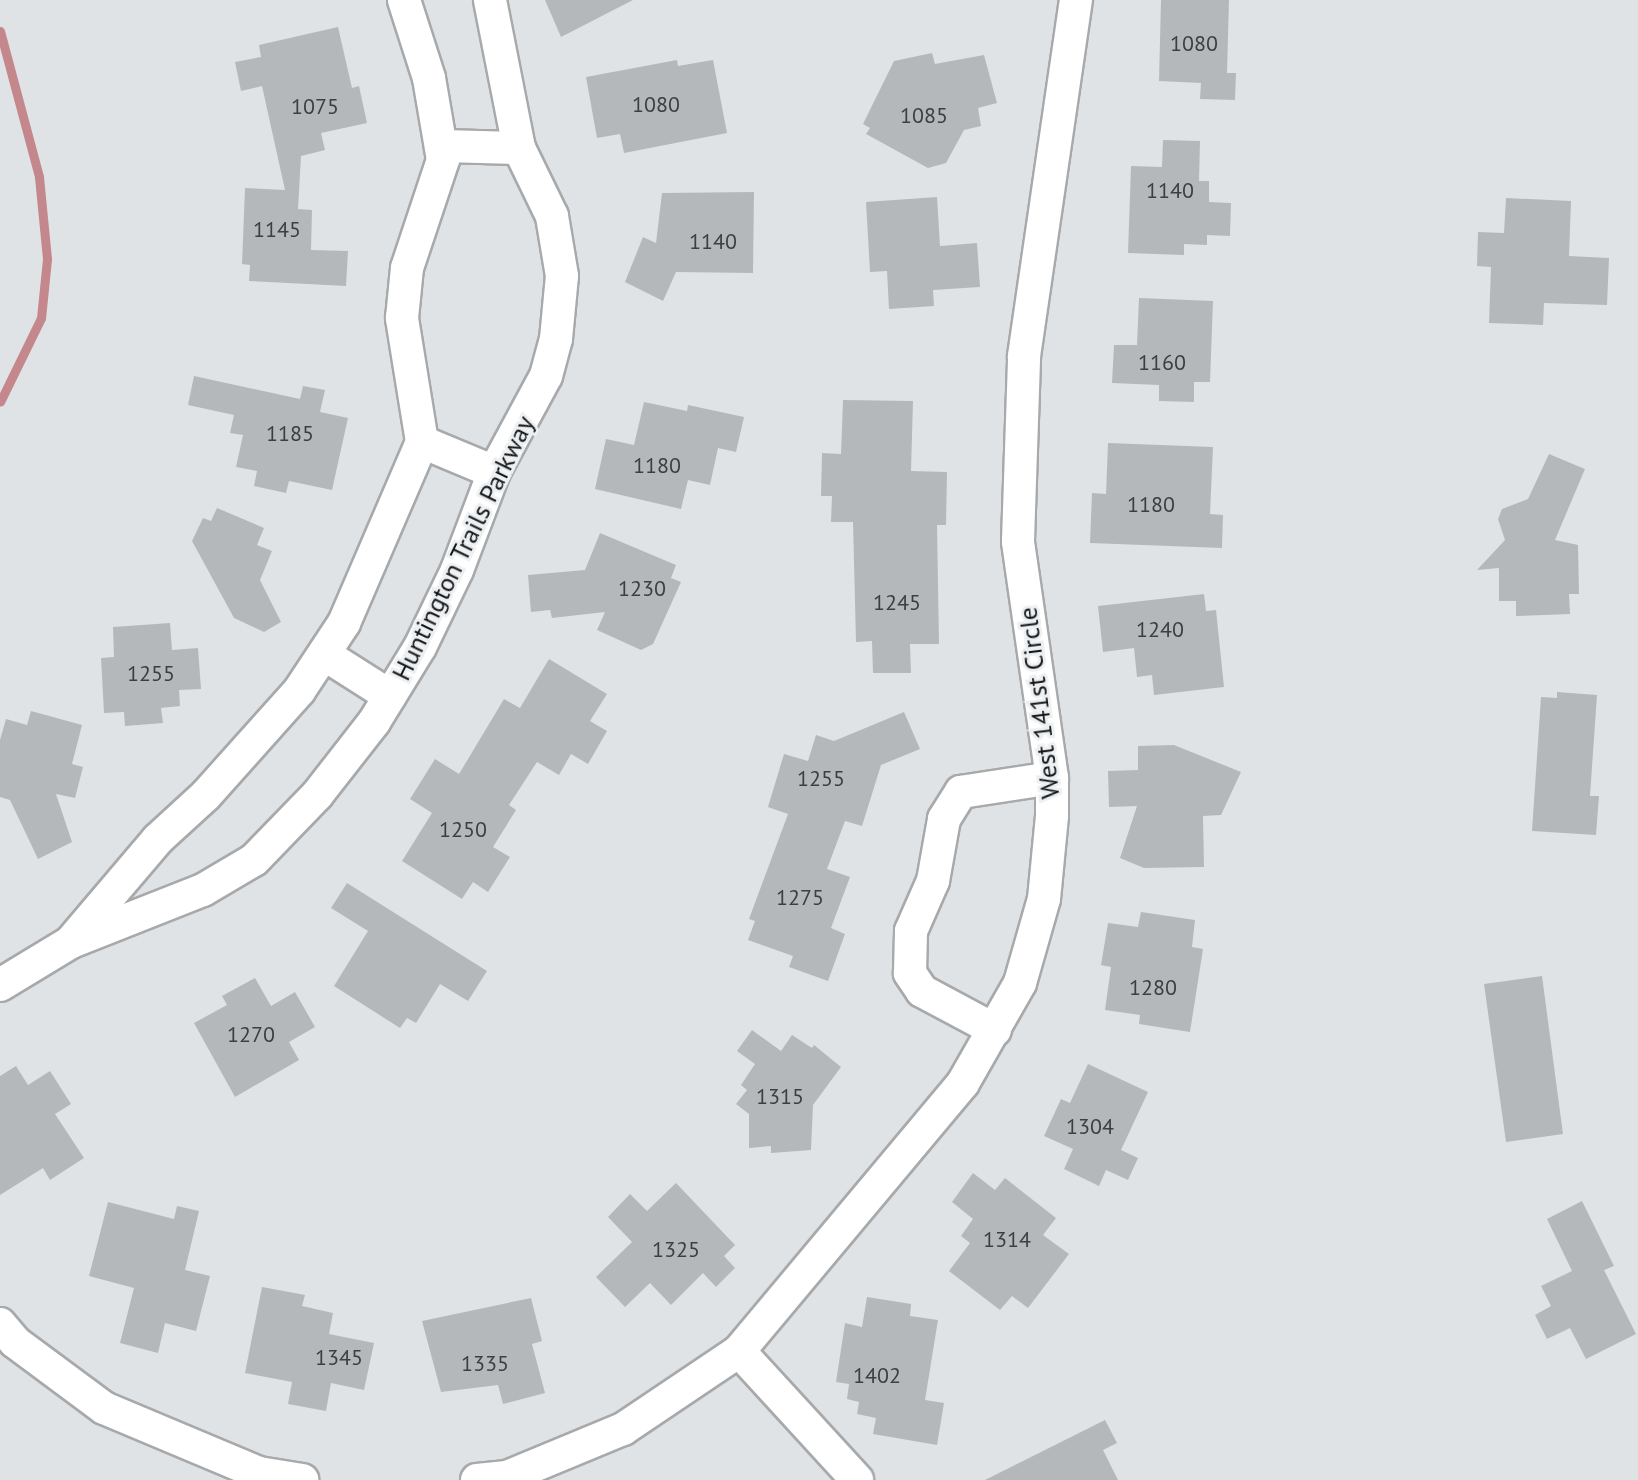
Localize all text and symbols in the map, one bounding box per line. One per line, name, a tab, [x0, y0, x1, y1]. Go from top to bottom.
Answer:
house number: 1080	[1170, 31, 1218, 57]
house number: 1080	[632, 92, 680, 118]
house number: 1075	[291, 94, 339, 120]
house number: 1085	[900, 103, 948, 129]
house number: 1140	[1146, 178, 1194, 204]
house number: 1145	[253, 217, 301, 243]
house number: 1140	[689, 229, 737, 255]
house number: 1160	[1138, 350, 1186, 376]
street label: Huntington Trails Parkway	[385, 410, 541, 686]
house number: 1185	[266, 421, 314, 447]
house number: 1180	[633, 453, 681, 479]
house number: 1180	[1127, 492, 1175, 518]
house number: 1230	[618, 576, 666, 602]
house number: 1245	[873, 590, 921, 616]
street label: West 141st Circle	[1012, 605, 1066, 801]
house number: 1240	[1136, 617, 1184, 643]
house number: 1255	[127, 661, 175, 687]
house number: 1255	[797, 766, 845, 792]
house number: 1250	[439, 817, 487, 843]
house number: 1275	[776, 885, 824, 911]
house number: 1280	[1129, 975, 1177, 1001]
house number: 1270	[227, 1022, 275, 1048]
house number: 1315	[756, 1084, 804, 1110]
house number: 1304	[1066, 1114, 1114, 1140]
house number: 1314	[983, 1227, 1031, 1253]
house number: 1325	[652, 1237, 700, 1263]
house number: 1345	[315, 1345, 363, 1371]
house number: 1335	[461, 1351, 509, 1377]
house number: 1402	[853, 1363, 901, 1389]

